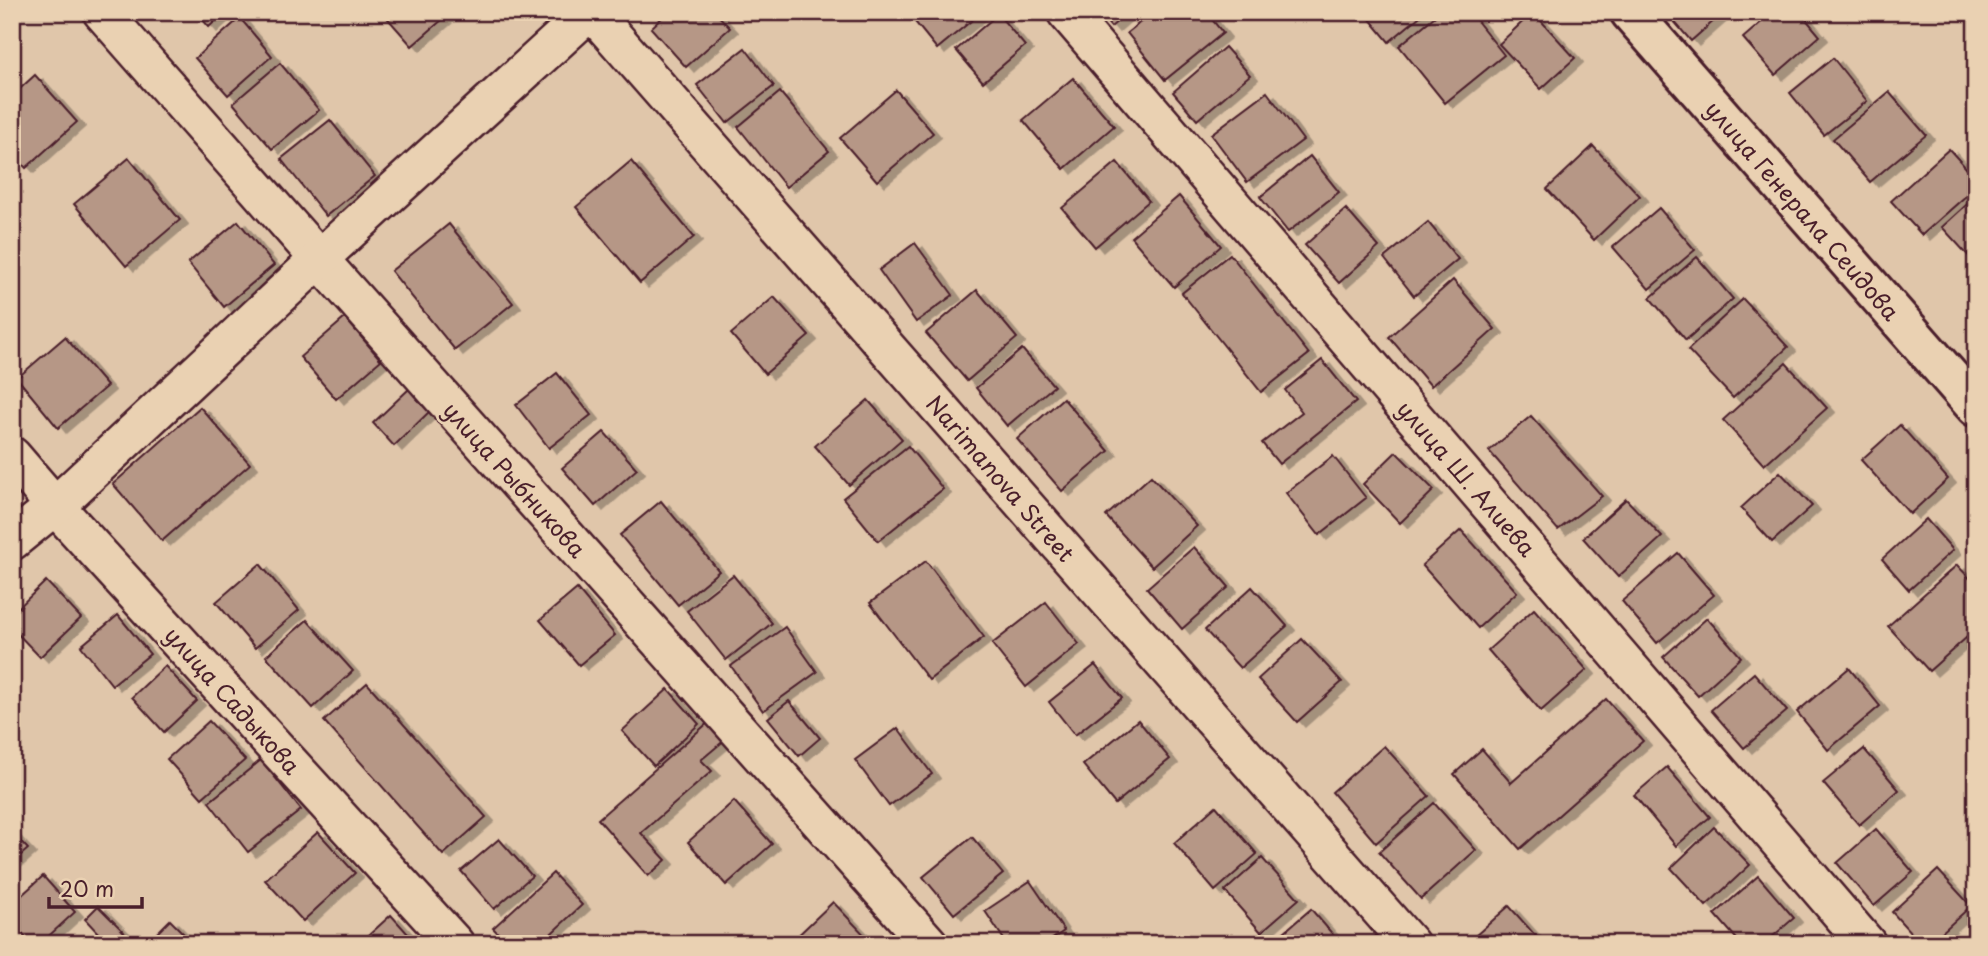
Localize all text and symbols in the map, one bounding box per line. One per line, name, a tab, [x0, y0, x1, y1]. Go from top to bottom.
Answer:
street label: улица Генерала Сеидова	[1697, 92, 1909, 328]
street label: Narimanova Street	[919, 387, 1083, 569]
street label: улица Ш. Алиева	[1389, 392, 1545, 564]
street label: улица Рыбникова	[435, 393, 595, 565]
street label: улица Садыкова	[157, 618, 310, 782]
scale bar	[49, 865, 142, 909]
text: 20 m	[60, 872, 114, 904]

